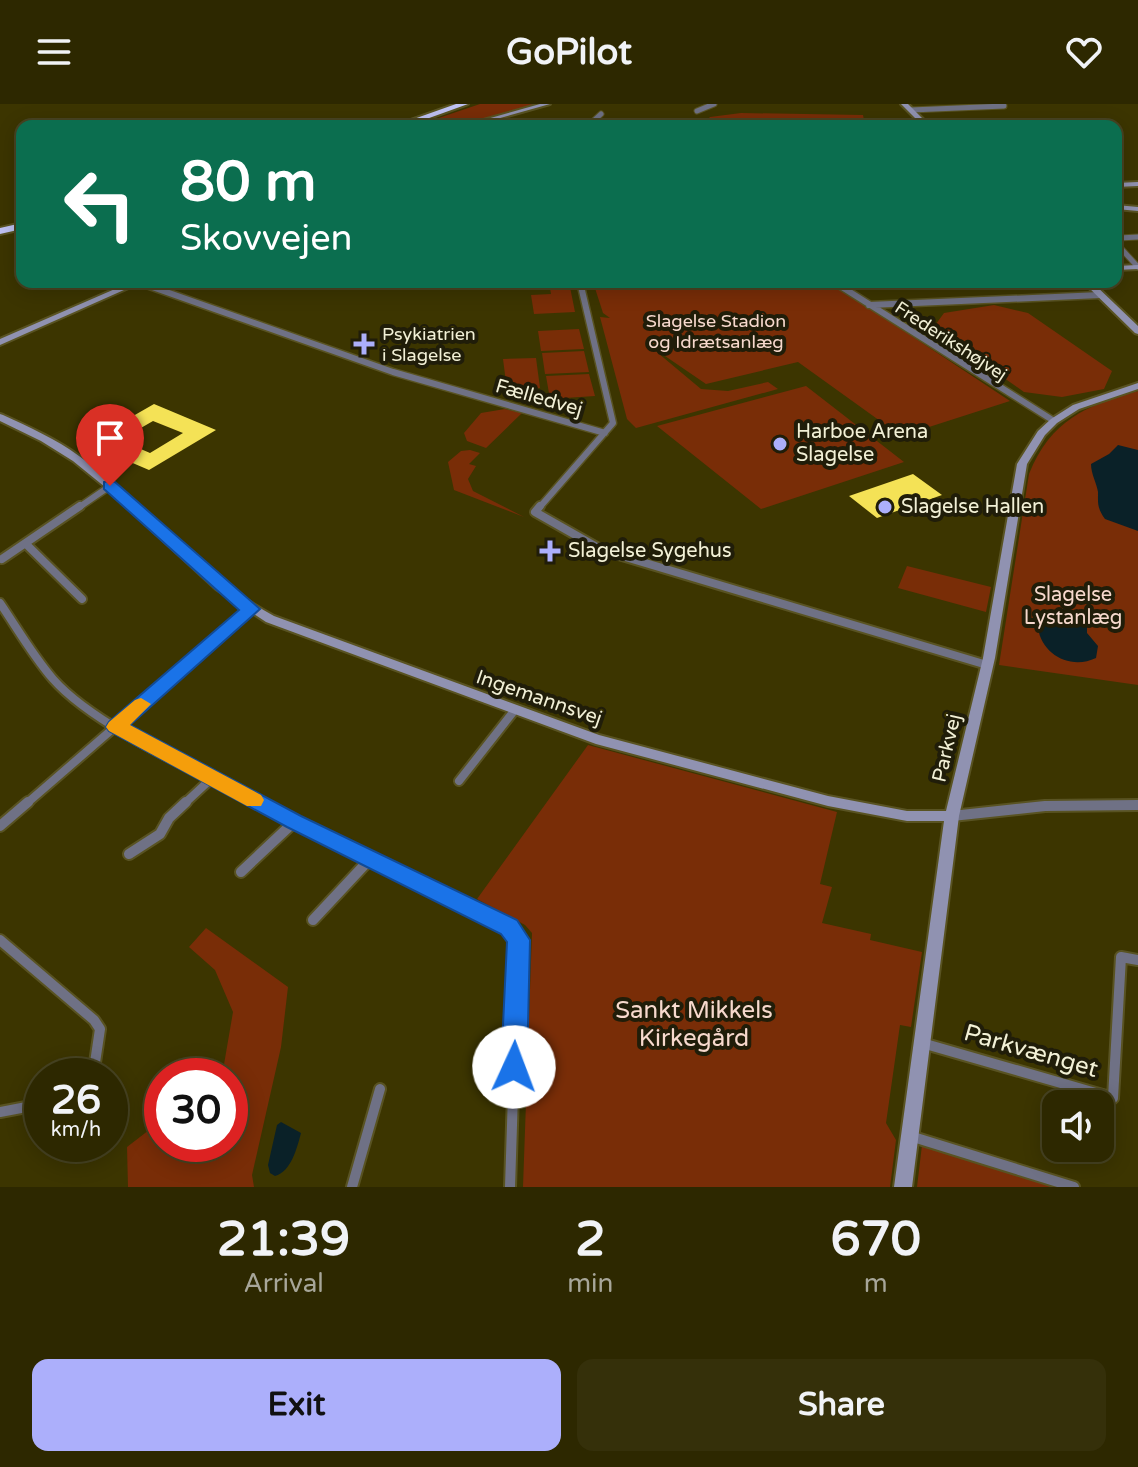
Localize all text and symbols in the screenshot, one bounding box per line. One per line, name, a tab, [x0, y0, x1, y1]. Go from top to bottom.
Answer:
icon: menu	[32, 30, 76, 74]
icon: heart	[1062, 30, 1106, 74]
text: GoPilot	[506, 31, 632, 74]
text: 80 m	[180, 149, 316, 216]
icon: left	[48, 152, 152, 256]
text: Skovvejen	[180, 217, 353, 260]
street label: Frederikshøjvej	[891, 297, 1011, 385]
park label: Slagelse Stadion og Idrætsanlæg	[646, 310, 786, 353]
place label: Psykiatrien i Slagelse	[382, 323, 476, 366]
marker: Psykiatrien i Slagelse	[353, 333, 375, 355]
street label: Fælledvej	[493, 374, 585, 422]
pin	[76, 404, 144, 486]
icon: arrive	[88, 416, 132, 460]
place label: Harboe Arena Slagelse	[796, 420, 928, 467]
marker: Harboe Arena Slagelse	[771, 435, 789, 453]
place label: Slagelse Hallen	[901, 495, 1044, 519]
marker: Slagelse Hallen	[876, 498, 894, 516]
place label: Slagelse Sygehus	[568, 539, 732, 563]
marker: Slagelse Sygehus	[539, 540, 561, 562]
park label: Slagelse Lystanlæg	[1024, 583, 1122, 630]
street label: Ingemannsvej	[473, 665, 605, 731]
street label: Parkvej	[927, 711, 967, 785]
park label: Sankt Mikkels Kirkegård	[615, 996, 773, 1053]
street label: Parkvænget	[961, 1018, 1101, 1084]
position arrow	[472, 1025, 556, 1109]
speed limit sign: 30	[144, 1058, 248, 1162]
text: 26	[51, 1076, 101, 1124]
map controls	[1042, 1090, 1114, 1162]
button: sound	[1042, 1090, 1114, 1162]
text: km/h	[51, 1118, 101, 1142]
text: 21:39	[217, 1211, 350, 1269]
text: 2	[575, 1211, 605, 1269]
text: 670	[830, 1211, 921, 1269]
text: Arrival	[243, 1268, 324, 1299]
text: min	[567, 1268, 613, 1299]
text: m	[864, 1268, 888, 1299]
button: Exit	[32, 1359, 561, 1451]
button: Share	[577, 1359, 1106, 1451]

